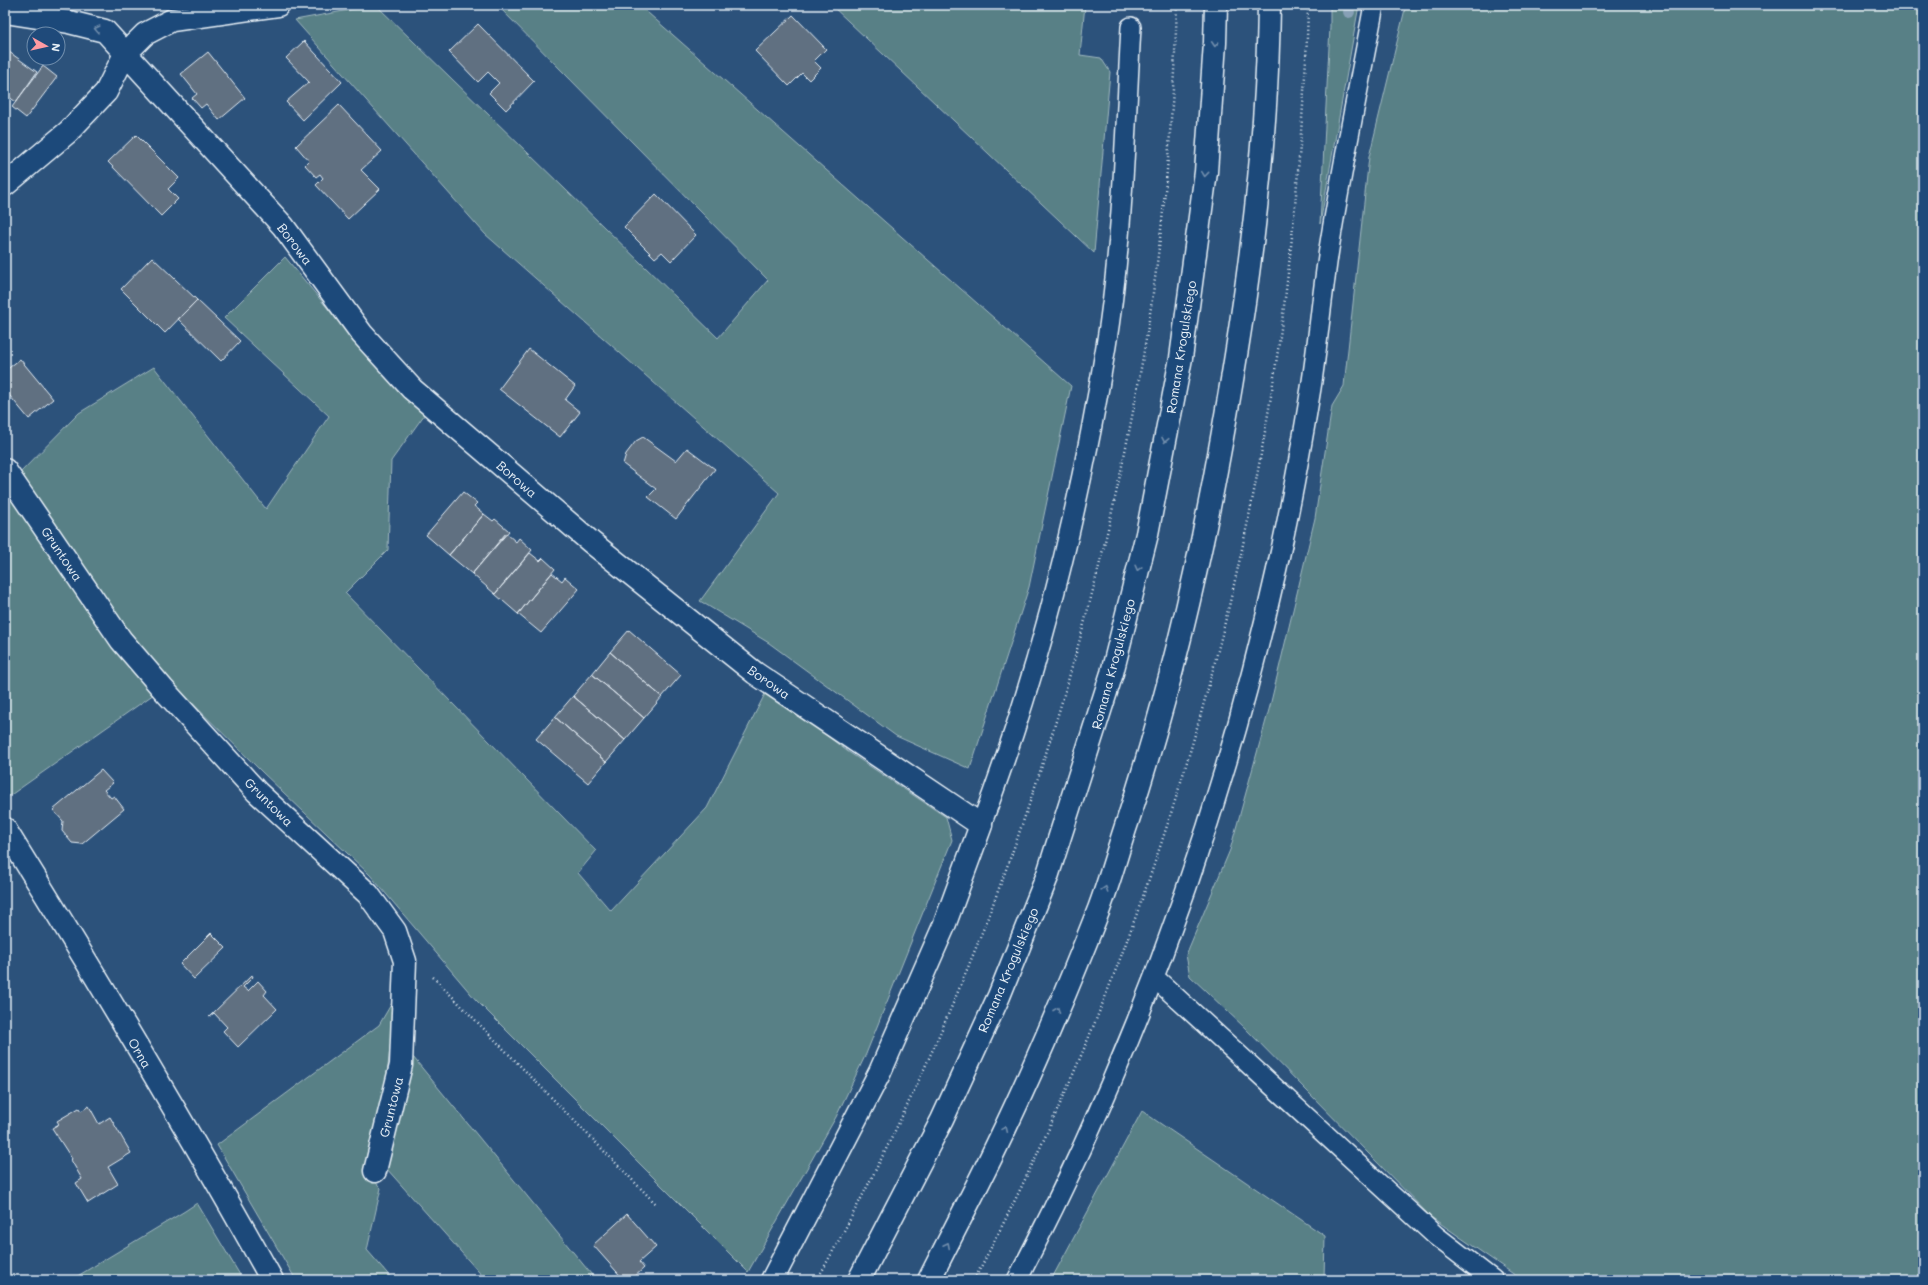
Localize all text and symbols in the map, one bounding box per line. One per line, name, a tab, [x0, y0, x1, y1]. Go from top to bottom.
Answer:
one-way arrow	[94, 25, 100, 33]
north arrow	[26, 26, 66, 66]
one-way arrow	[1211, 41, 1219, 47]
text: N	[48, 42, 64, 53]
one-way arrow	[1201, 171, 1210, 177]
street label: Borowa	[274, 219, 317, 268]
street label: Romana Krogulskiego	[1162, 279, 1199, 415]
one-way arrow	[1161, 437, 1170, 444]
street label: Borowa	[494, 456, 541, 501]
street label: Gruntowa	[38, 523, 87, 584]
one-way arrow	[1135, 564, 1143, 571]
street label: Romana Krogulskiego	[1087, 596, 1138, 731]
street label: Borowa	[745, 661, 794, 702]
street label: Gruntowa	[241, 774, 297, 830]
one-way arrow	[1100, 886, 1109, 893]
street label: Romana Krogulskiego	[973, 904, 1042, 1035]
one-way arrow	[1052, 1006, 1060, 1014]
street label: Orna	[125, 1035, 156, 1071]
street label: Gruntowa	[375, 1075, 406, 1139]
one-way arrow	[1000, 1125, 1008, 1132]
one-way arrow	[942, 1242, 950, 1249]

